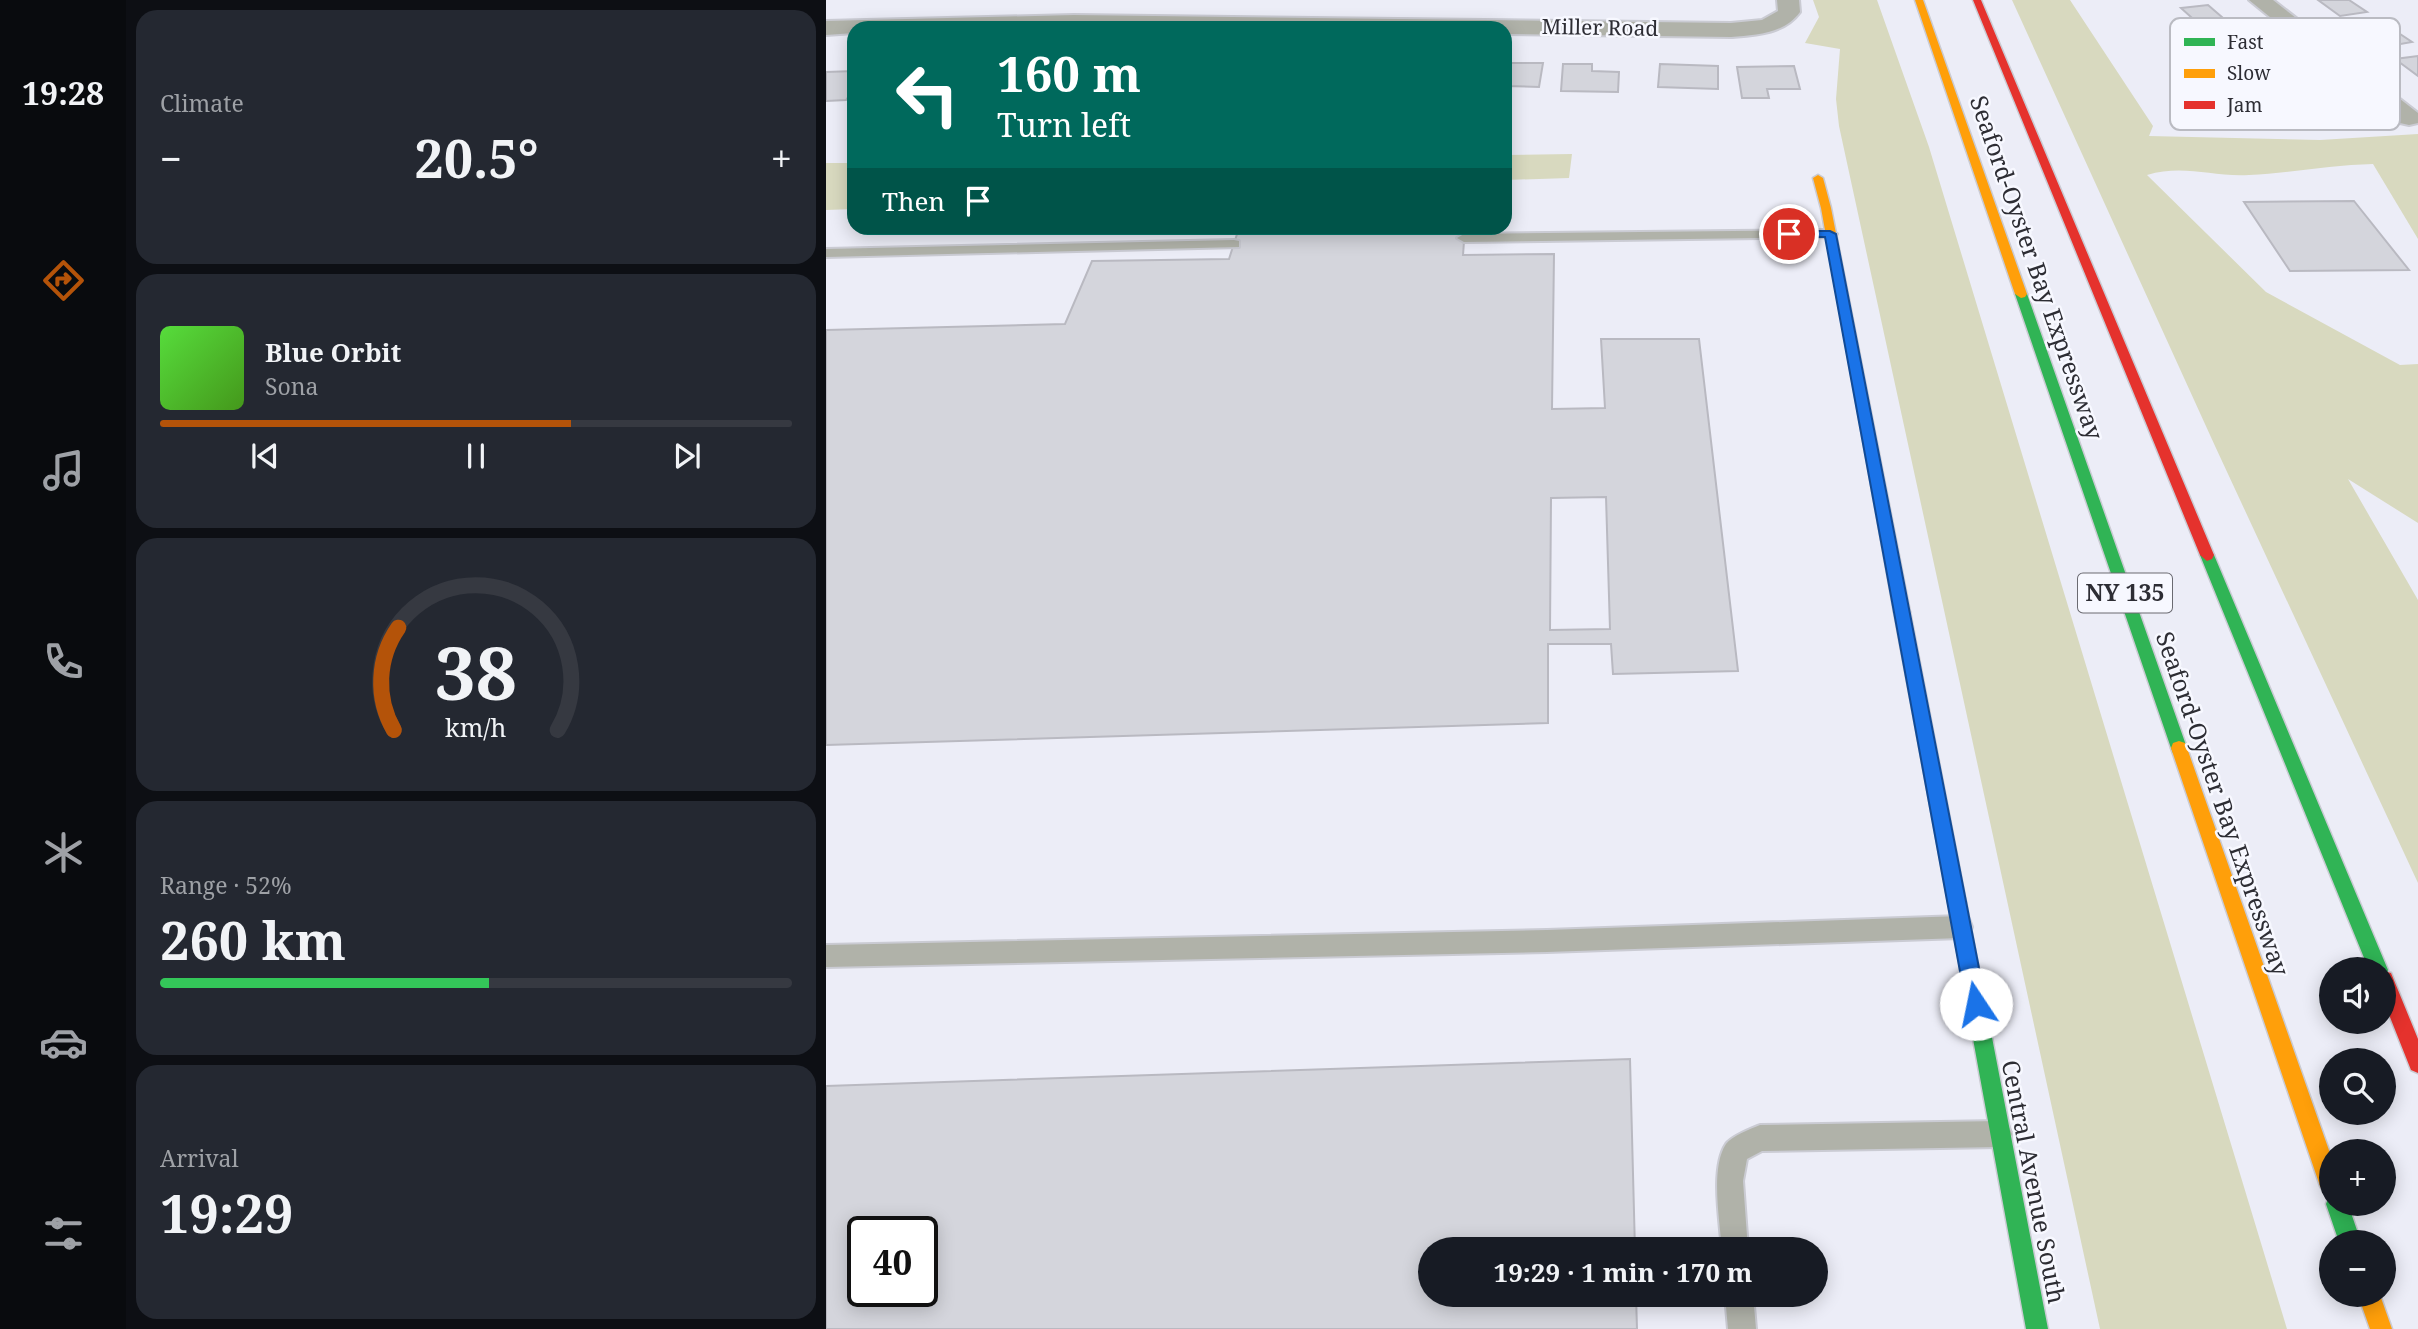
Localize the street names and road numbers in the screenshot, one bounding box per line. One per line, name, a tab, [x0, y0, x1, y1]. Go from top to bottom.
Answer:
street label: Miller Road	[1541, 12, 1659, 42]
street label: Seaford-Oyster Bay Expressway	[1963, 91, 2112, 444]
road number: NY 135	[2078, 573, 2172, 612]
street label: Seaford-Oyster Bay Expressway	[2149, 627, 2298, 980]
street label: Central Avenue South	[1995, 1057, 2074, 1306]

